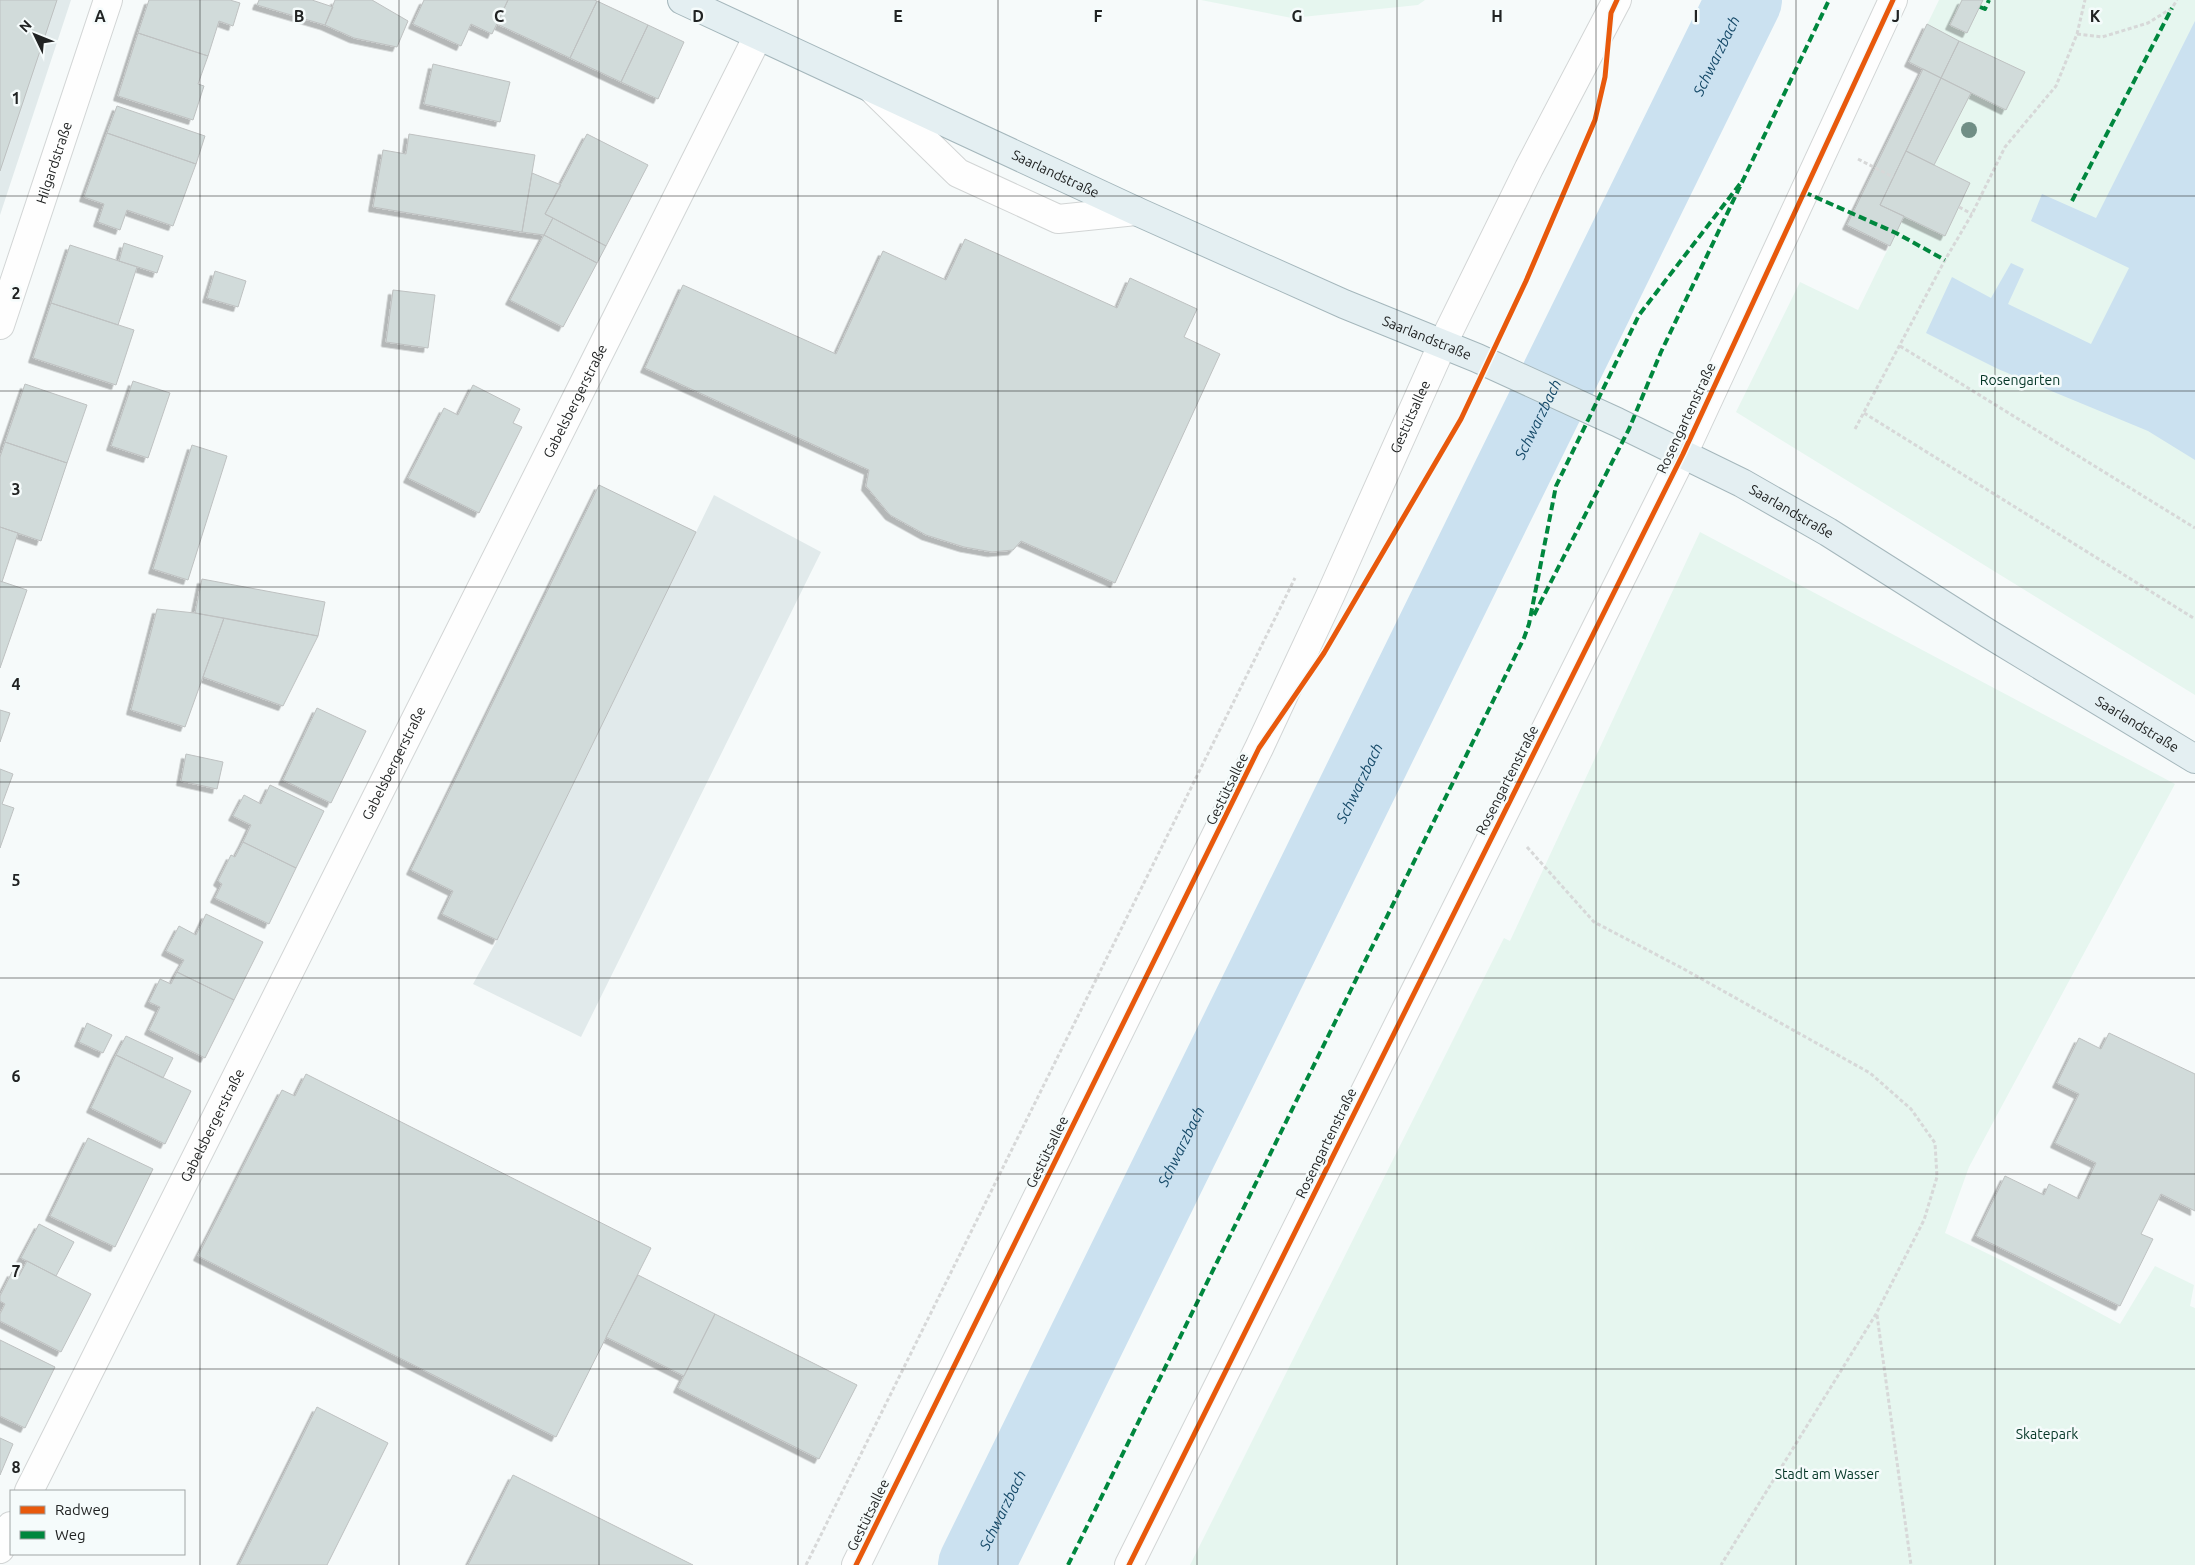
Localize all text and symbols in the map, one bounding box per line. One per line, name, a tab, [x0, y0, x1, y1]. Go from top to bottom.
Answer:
text: A	[94, 7, 106, 25]
text: B	[294, 7, 304, 25]
text: C	[494, 7, 504, 25]
text: D	[692, 7, 704, 25]
text: E	[893, 7, 903, 25]
text: F	[1094, 7, 1103, 25]
text: G	[1291, 7, 1303, 25]
text: H	[1491, 7, 1503, 25]
text: I	[1694, 7, 1698, 25]
text: J	[1892, 7, 1900, 25]
text: K	[2090, 7, 2101, 25]
north arrow	[10, 10, 60, 60]
water label: Schwarzbach	[1689, 13, 1743, 99]
text: N	[16, 17, 35, 35]
text: 1	[11, 89, 21, 107]
street label: Hilgardstraße	[33, 119, 75, 206]
street label: Saarlandstraße	[1009, 146, 1102, 201]
text: 2	[11, 284, 21, 302]
street label: Saarlandstraße	[1380, 312, 1474, 363]
street label: Gabelsbergerstraße	[540, 342, 610, 461]
street label: Rosengartenstraße	[1653, 360, 1719, 476]
park label: Rosengarten	[1980, 372, 2060, 388]
water label: Schwarzbach	[1511, 377, 1564, 463]
street label: Gestütsallee	[1387, 378, 1433, 456]
text: 3	[11, 480, 21, 498]
street label: Saarlandstraße	[1746, 481, 1837, 542]
text: 4	[11, 675, 21, 693]
street label: Saarlandstraße	[2093, 693, 2182, 755]
street label: Gabelsbergerstraße	[359, 704, 429, 823]
street label: Rosengartenstraße	[1472, 723, 1542, 837]
water label: Schwarzbach	[1332, 740, 1386, 826]
street label: Gestütsallee	[1203, 750, 1251, 828]
text: 5	[11, 871, 21, 889]
street label: Gabelsbergerstraße	[177, 1066, 247, 1185]
text: 6	[11, 1067, 21, 1085]
street label: Rosengartenstraße	[1292, 1085, 1360, 1201]
water label: Schwarzbach	[1154, 1104, 1208, 1190]
street label: Gestütsallee	[1023, 1113, 1071, 1191]
text: 7	[11, 1262, 21, 1280]
park label: Skatepark	[2016, 1426, 2078, 1442]
text: 8	[11, 1458, 21, 1476]
park label: Stadt am Wasser	[1775, 1466, 1880, 1482]
water label: Schwarzbach	[975, 1467, 1029, 1554]
street label: Gestütsallee	[844, 1476, 892, 1554]
legend	[10, 1490, 185, 1555]
text: Radweg	[55, 1501, 109, 1518]
text: Weg	[55, 1526, 86, 1543]

